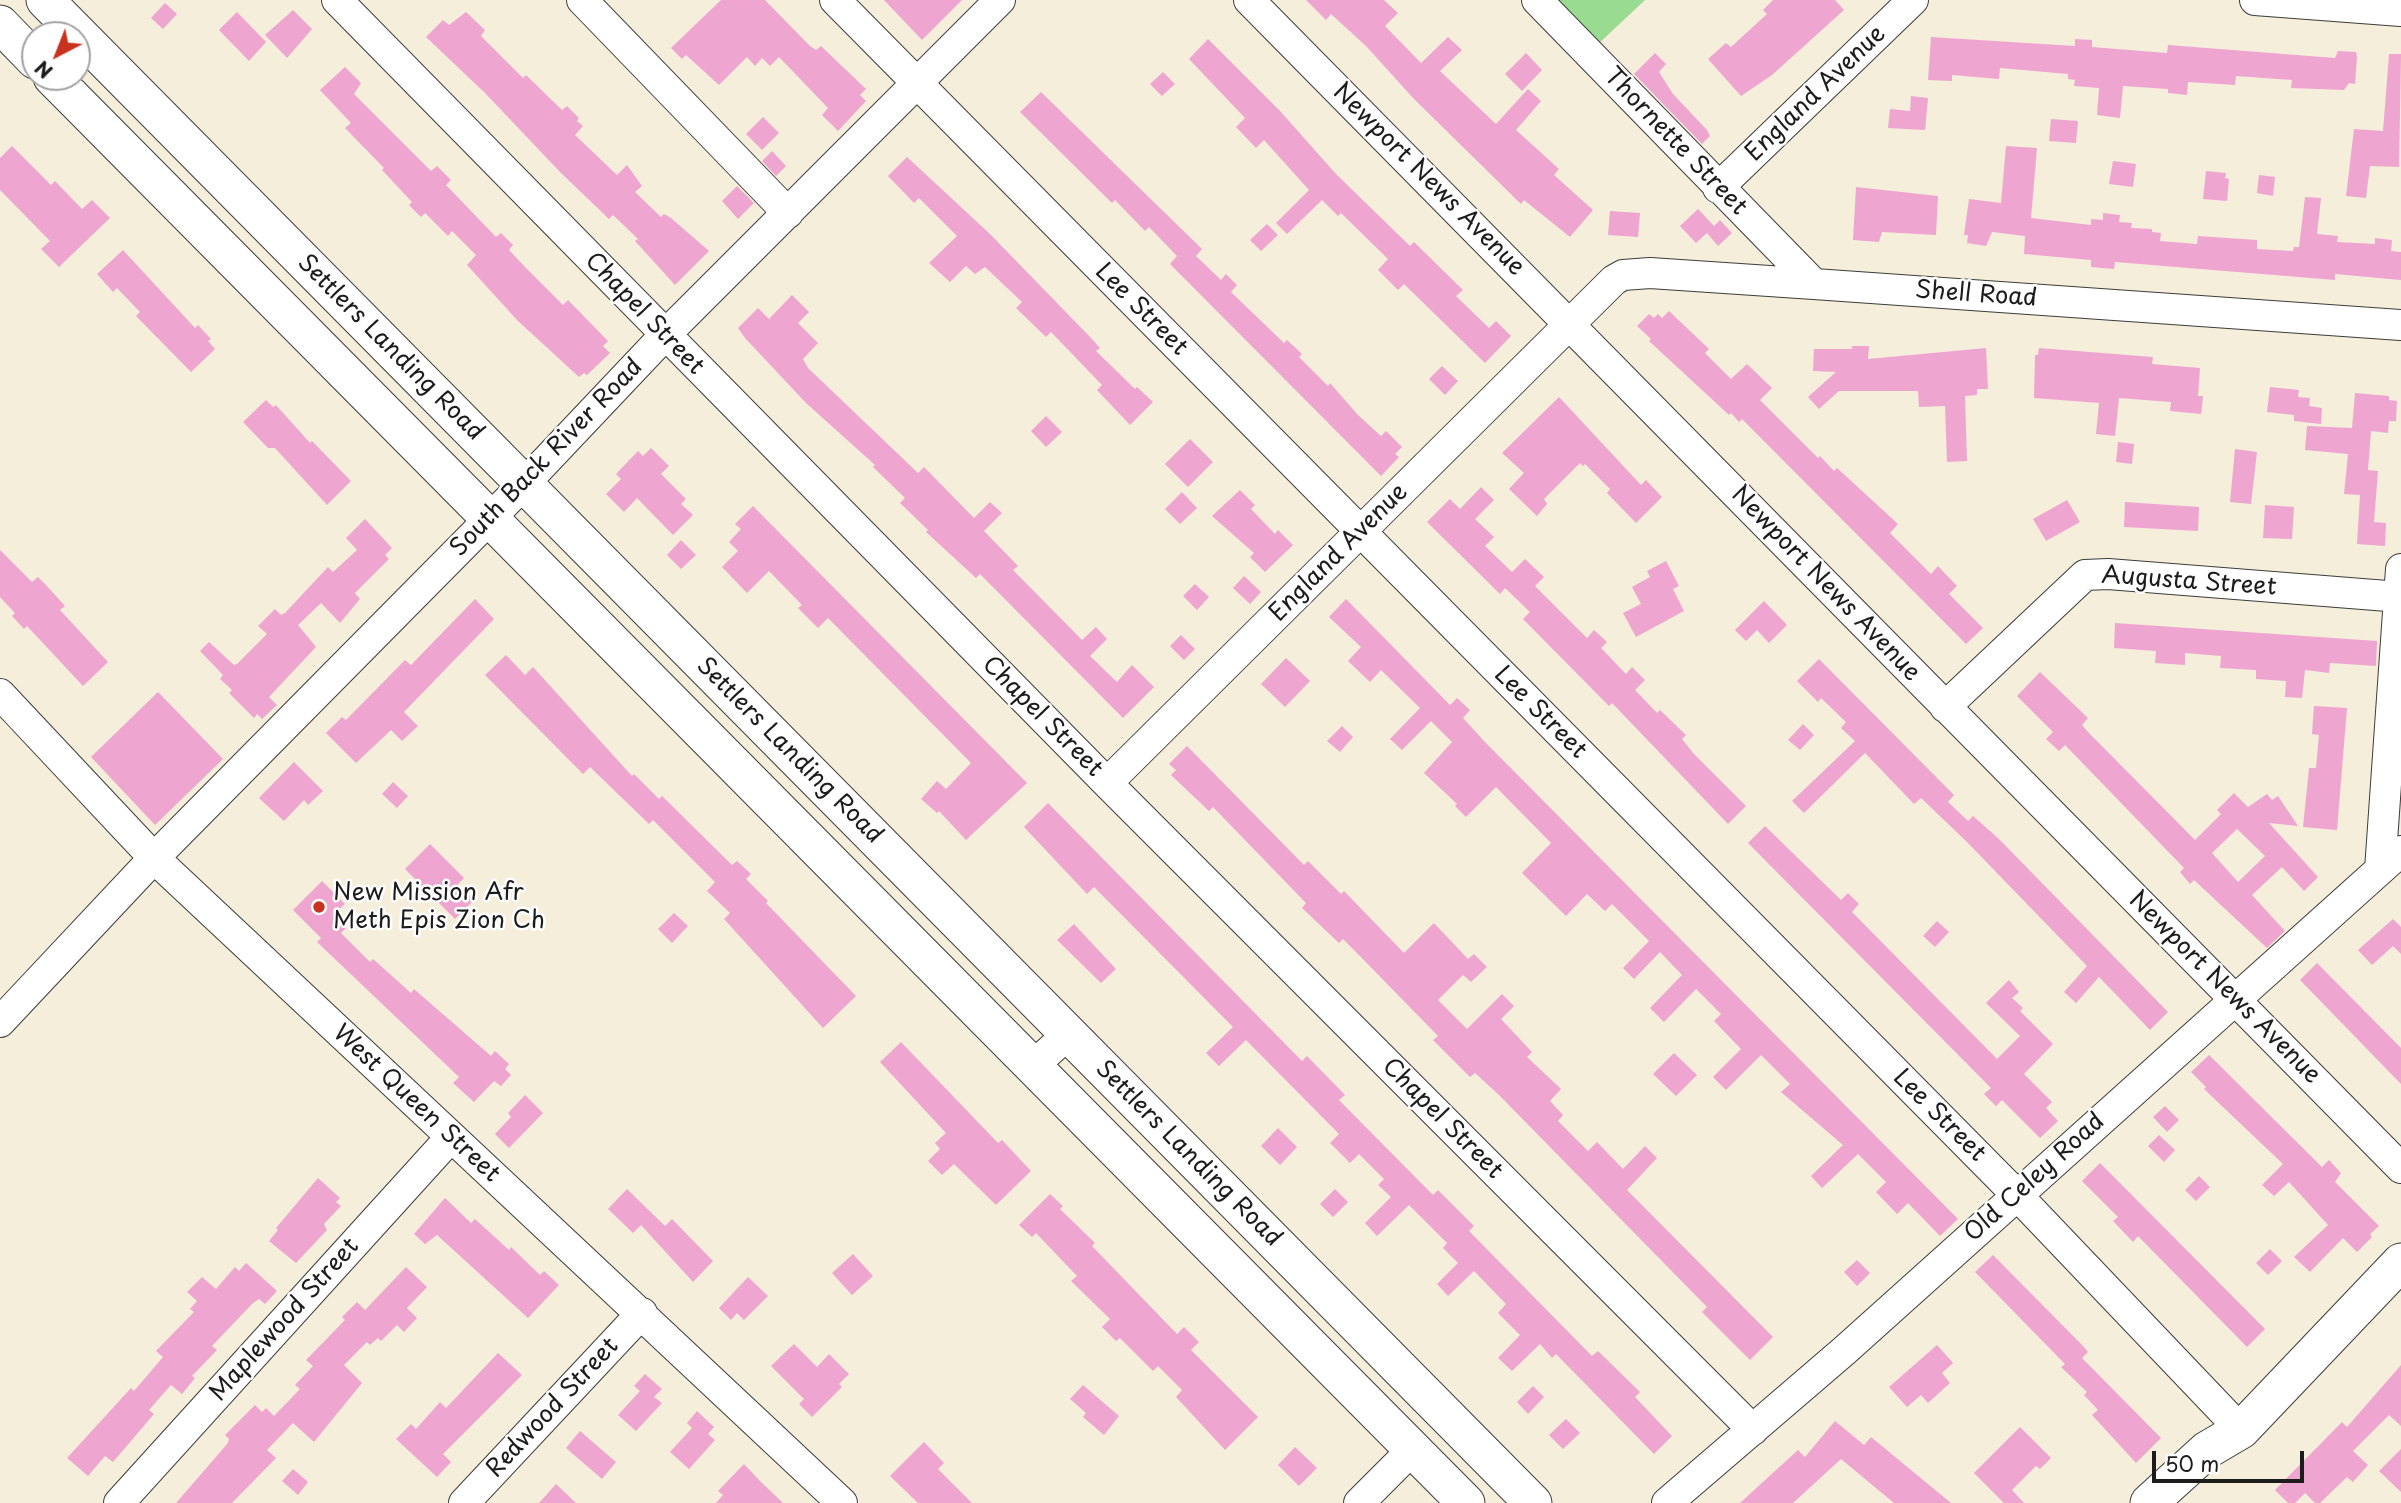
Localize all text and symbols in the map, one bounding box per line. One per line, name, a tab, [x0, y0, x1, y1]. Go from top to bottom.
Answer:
street label: England Avenue	[1740, 20, 1892, 168]
north arrow	[21, 21, 91, 91]
text: N	[28, 55, 58, 86]
street label: Thornette Street	[1597, 62, 1753, 222]
street label: Newport News Avenue	[1326, 78, 1530, 282]
street label: Chapel Street	[578, 247, 710, 381]
street label: Settlers Landing Road	[291, 249, 489, 447]
street label: Lee Street	[1089, 258, 1193, 362]
street label: Shell Road	[1914, 276, 2038, 314]
street label: South Back River Road	[445, 353, 649, 563]
street label: England Avenue	[1264, 478, 1414, 628]
street label: Newport News Avenue	[1724, 481, 1926, 687]
street label: Augusta Street	[2100, 562, 2278, 602]
street label: Chapel Street	[976, 651, 1108, 783]
street label: Settlers Landing Road	[690, 652, 888, 850]
street label: Lee Street	[1488, 661, 1592, 765]
place label: New Mission Afr Meth Epis Zion Ch	[333, 879, 545, 935]
street label: Newport News Avenue	[2122, 886, 2326, 1090]
marker: New Mission Afr Meth Epis Zion Ch	[311, 899, 327, 915]
street label: West Queen Street	[326, 1019, 506, 1189]
street label: Chapel Street	[1376, 1053, 1508, 1185]
street label: Settlers Landing Road	[1089, 1055, 1287, 1253]
street label: Lee Street	[1887, 1064, 1991, 1168]
street label: Old Celey Road	[1959, 1108, 2111, 1248]
street label: Maplewood Street	[204, 1233, 366, 1407]
street label: Redwood Street	[481, 1332, 625, 1484]
scale bar	[2156, 1436, 2308, 1480]
text: 50 m	[2165, 1447, 2219, 1479]

